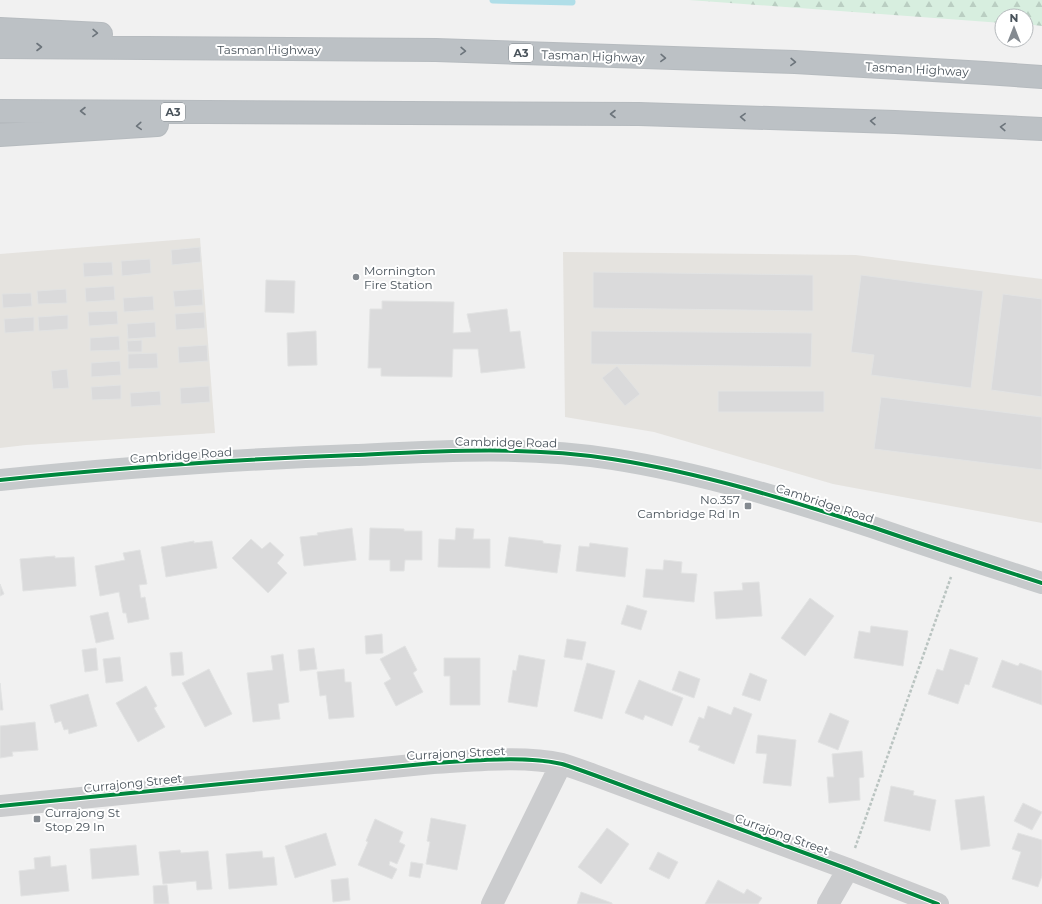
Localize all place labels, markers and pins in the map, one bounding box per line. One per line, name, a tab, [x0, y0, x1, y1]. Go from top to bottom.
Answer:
place label: Mornington Fire Station	[364, 263, 436, 292]
marker: Mornington Fire Station	[351, 272, 361, 282]
place label: No.357 Cambridge Rd In	[637, 492, 740, 521]
marker: No.357 Cambridge Rd In	[743, 501, 753, 511]
place label: Currajong St Stop 29 In	[45, 805, 120, 834]
marker: Currajong St Stop 29 In	[32, 814, 42, 824]

